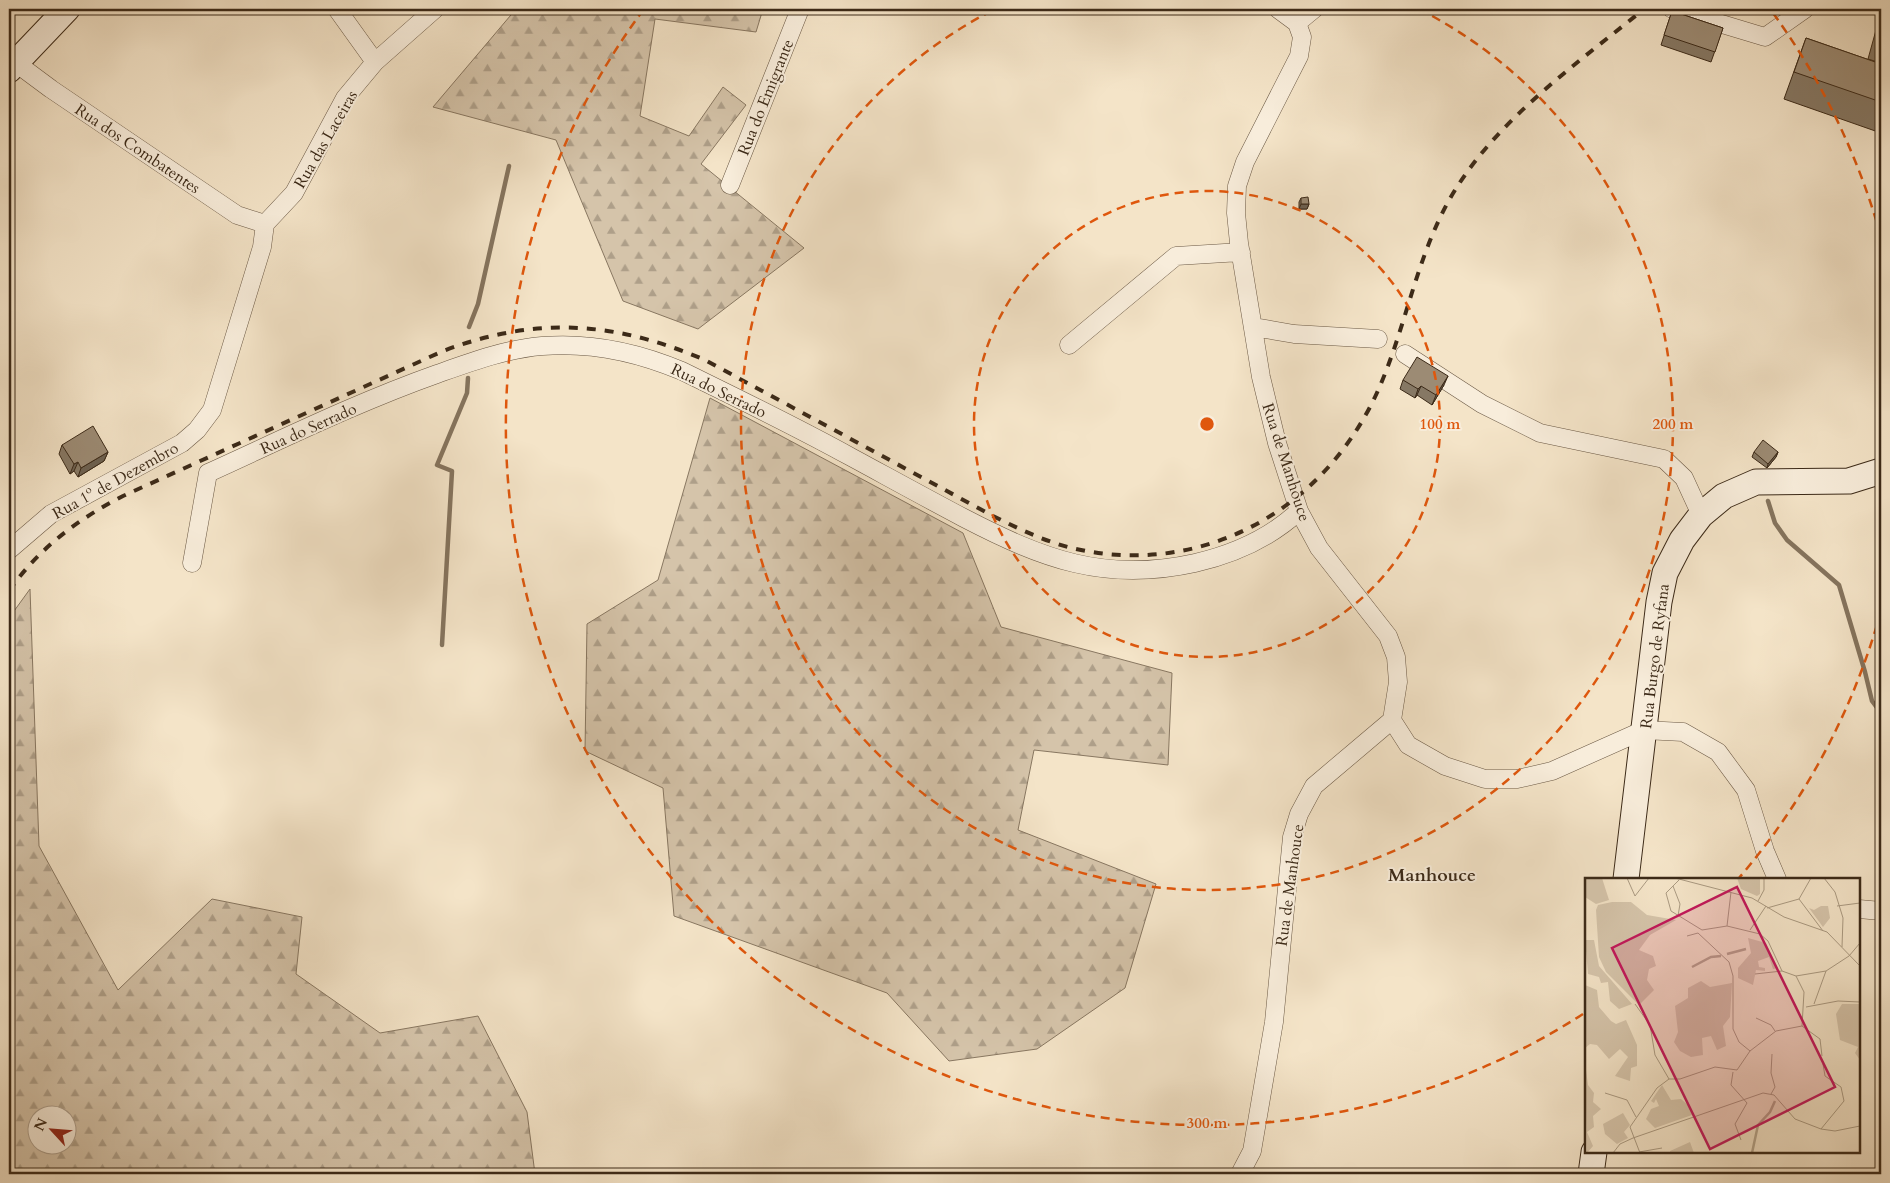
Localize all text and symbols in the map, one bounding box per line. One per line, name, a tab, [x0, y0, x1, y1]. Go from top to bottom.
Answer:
street label: Rua do Emigrante	[733, 36, 799, 159]
street label: Rua das Laceiras	[289, 86, 363, 193]
street label: Rua dos Combatentes	[70, 99, 204, 199]
street label: Rua do Serrado	[667, 358, 770, 424]
street label: Rua do Serrado	[257, 398, 361, 460]
street label: Rua de Manhouce	[1257, 400, 1316, 524]
text: 100 m	[1420, 414, 1461, 434]
text: 200 m	[1653, 414, 1694, 434]
centre of rings	[1198, 415, 1216, 433]
street label: Rua 1º de Dezembro	[49, 437, 183, 525]
street label: Rua Burgo de Ryfana	[1635, 582, 1675, 730]
street label: Rua de Manhouce	[1271, 823, 1309, 948]
district label: Manhouce	[1388, 863, 1476, 888]
inset map	[1585, 878, 1860, 1153]
north arrow	[28, 1106, 78, 1156]
text: 300 m	[1187, 1113, 1228, 1133]
text: N	[30, 1115, 52, 1134]

